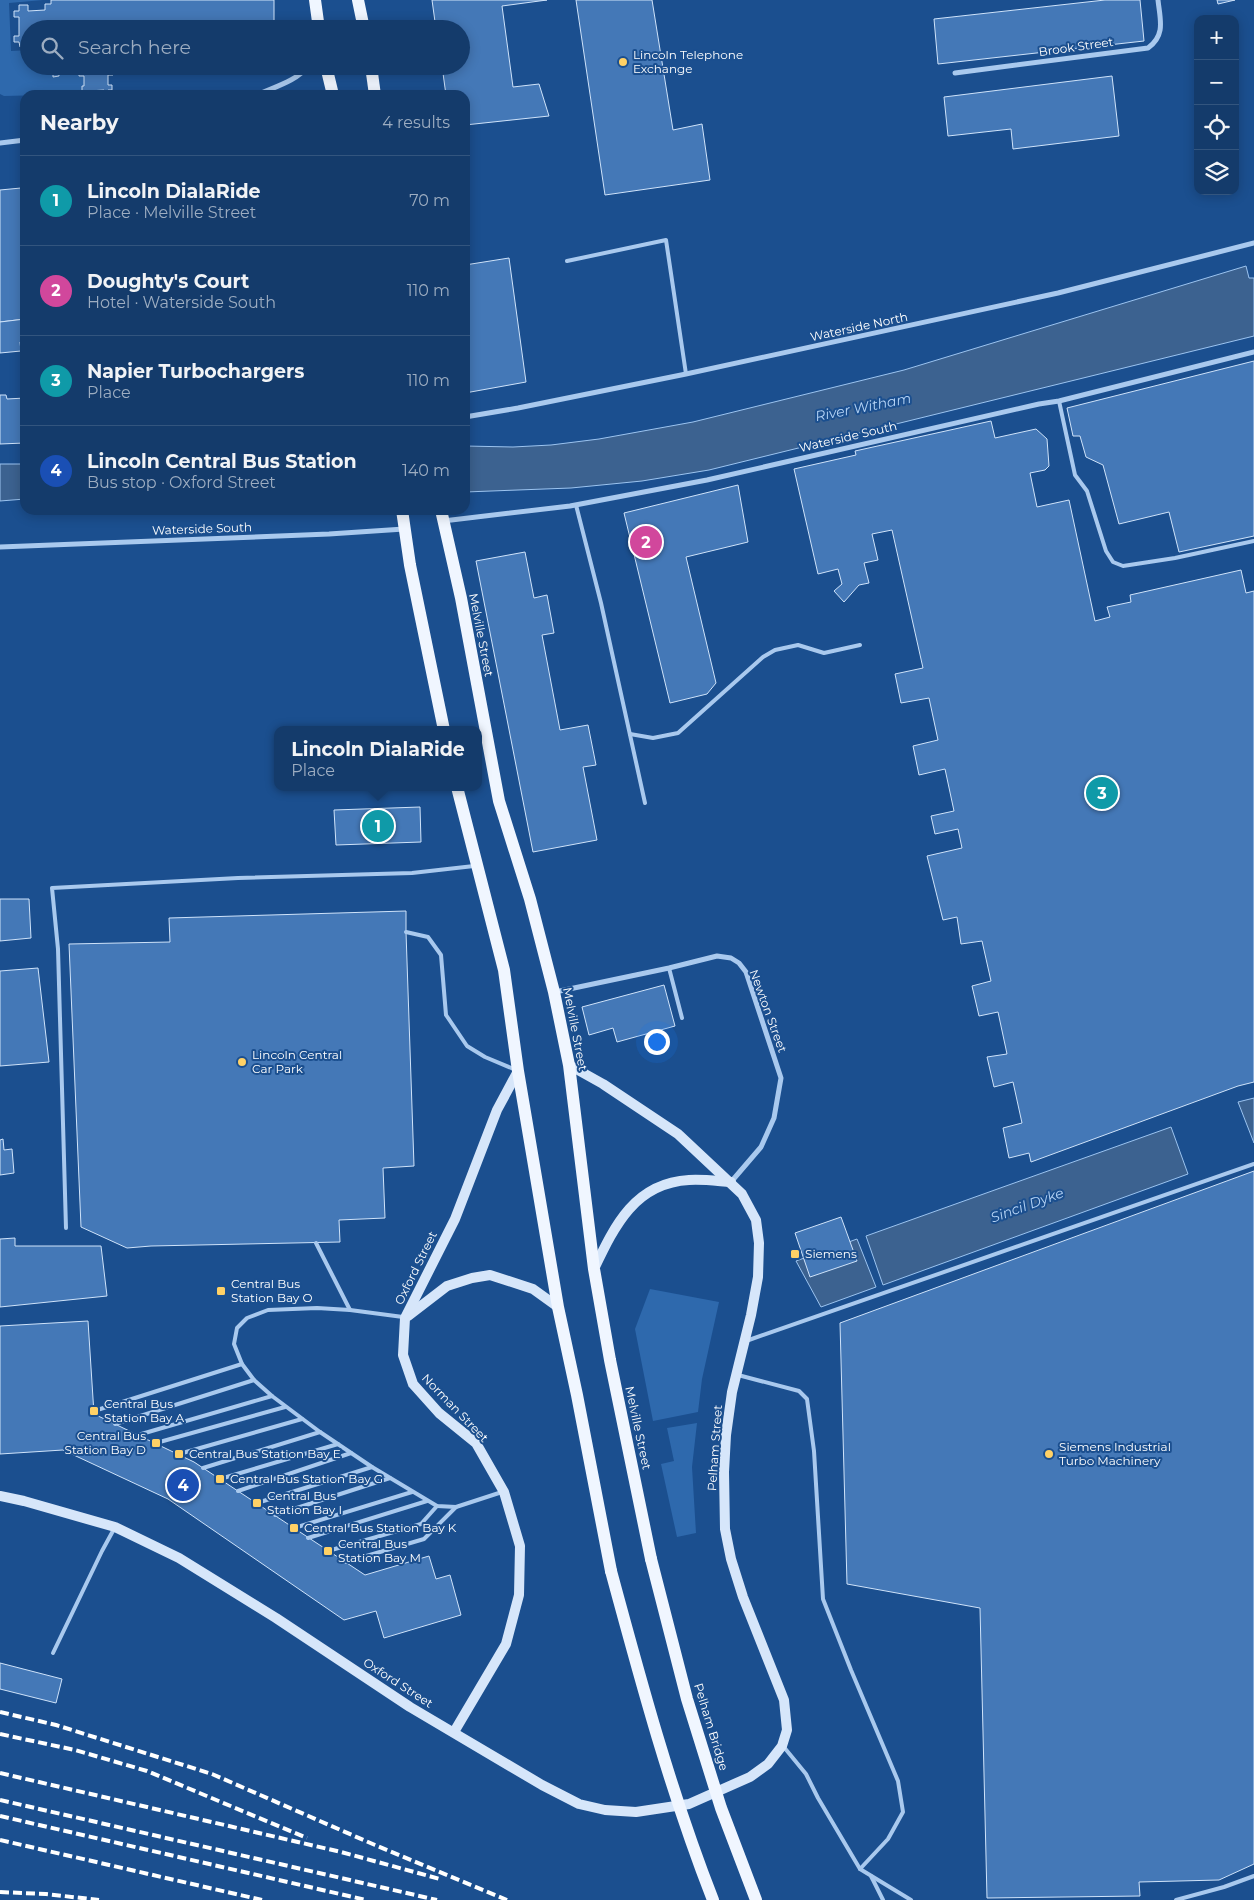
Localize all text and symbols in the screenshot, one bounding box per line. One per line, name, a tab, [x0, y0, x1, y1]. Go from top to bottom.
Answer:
map controls	[1194, 15, 1239, 195]
button: +	[1194, 15, 1239, 60]
search box	[20, 20, 470, 75]
icon: search	[38, 34, 66, 62]
street label: Brook Street	[1038, 34, 1114, 59]
text: Search here	[78, 36, 191, 59]
place label: Lincoln Telephone Exchange	[633, 47, 743, 76]
marker: Lincoln Telephone Exchange	[617, 56, 629, 68]
button: −	[1194, 60, 1239, 105]
button: locate	[1194, 105, 1239, 150]
text: Nearby	[40, 110, 119, 135]
text: 4 results	[382, 113, 450, 132]
button: layers	[1194, 150, 1239, 195]
text: Lincoln DialaRide	[87, 180, 261, 203]
text: 1	[53, 191, 59, 210]
text: 70 m	[409, 191, 450, 210]
text: Place · Melville Street	[87, 203, 256, 222]
text: Doughty's Court	[87, 270, 249, 293]
text: 2	[51, 281, 61, 300]
text: 110 m	[407, 281, 450, 300]
text: Hotel · Waterside South	[87, 293, 276, 312]
street label: Waterside North	[809, 309, 909, 344]
text: Napier Turbochargers	[87, 360, 304, 383]
text: 3	[51, 371, 61, 390]
text: 110 m	[407, 371, 450, 390]
text: Place	[87, 383, 131, 402]
water label: River Witham	[814, 389, 912, 425]
street label: Waterside South	[797, 418, 898, 455]
text: Lincoln Central Bus Station	[87, 450, 357, 473]
text: 4	[50, 461, 62, 480]
text: 140 m	[402, 461, 450, 480]
text: Bus stop · Oxford Street	[87, 473, 276, 492]
street label: Waterside South	[152, 519, 252, 538]
pin: 2	[630, 523, 662, 561]
street label: Melville Street	[466, 592, 497, 678]
popup	[274, 726, 482, 791]
text: Lincoln DialaRide	[291, 738, 465, 761]
text: Place	[291, 761, 335, 780]
pin: 3	[1086, 774, 1118, 812]
pin: 1	[362, 807, 394, 845]
street label: Newton Street	[747, 967, 790, 1054]
street label: Melville Street	[560, 986, 591, 1072]
your location	[644, 1029, 670, 1055]
place label: Lincoln Central Car Park	[252, 1047, 342, 1076]
marker: Lincoln Central Car Park	[236, 1056, 248, 1068]
water label: Sincil Dyke	[988, 1183, 1066, 1227]
street label: Oxford Street	[391, 1228, 440, 1307]
place label: Siemens	[805, 1246, 857, 1261]
marker: Siemens	[789, 1248, 801, 1260]
place label: Central Bus Station Bay O	[231, 1276, 313, 1305]
marker: Central Bus Station Bay O	[215, 1285, 227, 1297]
street label: Norman Street	[419, 1370, 492, 1445]
street label: Melville Street	[622, 1385, 655, 1471]
place label: Central Bus Station Bay A	[104, 1396, 185, 1425]
street label: Pelham Street	[704, 1404, 725, 1492]
marker: Central Bus Station Bay A	[88, 1405, 100, 1417]
place label: Central Bus Station Bay D	[65, 1428, 146, 1457]
marker: Central Bus Station Bay D	[150, 1437, 162, 1449]
place label: Siemens Industrial Turbo Machinery	[1059, 1439, 1171, 1468]
place label: Central Bus Station Bay E	[189, 1446, 341, 1461]
marker: Central Bus Station Bay E	[173, 1448, 185, 1460]
marker: Siemens Industrial Turbo Machinery	[1043, 1448, 1055, 1460]
pin: 4	[167, 1466, 199, 1504]
place label: Central Bus Station Bay G	[230, 1471, 383, 1486]
marker: Central Bus Station Bay G	[214, 1473, 226, 1485]
place label: Central Bus Station Bay I	[267, 1488, 342, 1517]
marker: Central Bus Station Bay I	[251, 1497, 263, 1509]
place label: Central Bus Station Bay K	[304, 1520, 457, 1535]
marker: Central Bus Station Bay K	[288, 1522, 300, 1534]
place label: Central Bus Station Bay M	[338, 1536, 421, 1565]
marker: Central Bus Station Bay M	[322, 1545, 334, 1557]
street label: Oxford Street	[361, 1654, 436, 1711]
street label: Pelham Bridge	[691, 1681, 732, 1772]

